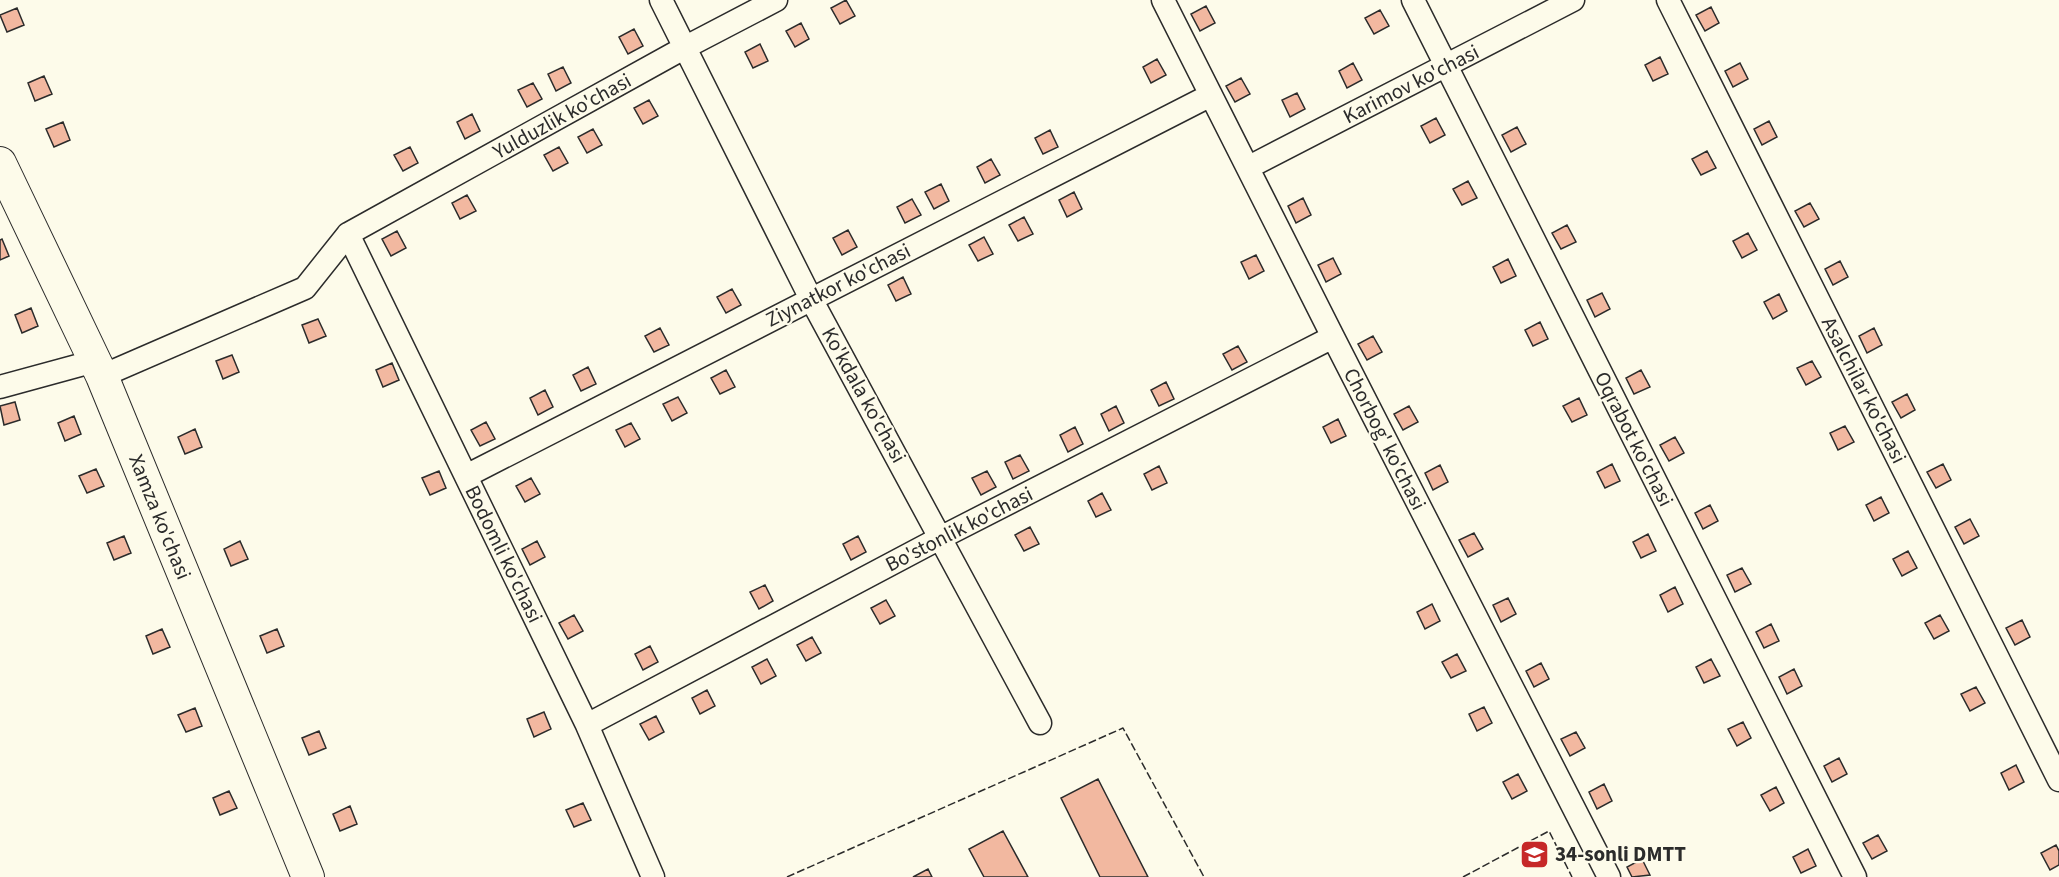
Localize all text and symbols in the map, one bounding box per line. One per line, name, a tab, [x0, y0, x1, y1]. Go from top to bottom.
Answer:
street label: Karimov ko'chasi	[1338, 37, 1484, 131]
street label: Yulduzlik ko'chasi	[486, 66, 637, 167]
street label: Ziynatkor ko'chasi	[760, 236, 916, 334]
street label: Asalchilar ko'chasi	[1814, 311, 1914, 469]
street label: Ko'kdala ko'chasi	[814, 322, 914, 468]
street label: Chorbog' ko'chasi	[1336, 363, 1434, 515]
street label: Oqrabot ko'chasi	[1587, 366, 1681, 512]
street label: Xamza ko'chasi	[121, 450, 199, 584]
street label: Bo'stonlik ko'chasi	[880, 479, 1038, 579]
street label: Bodomli ko'chasi	[458, 480, 550, 628]
school or university icon: 34-sonli DMTT	[1518, 838, 1550, 870]
place label: 34-sonli DMTT	[1555, 839, 1686, 869]

